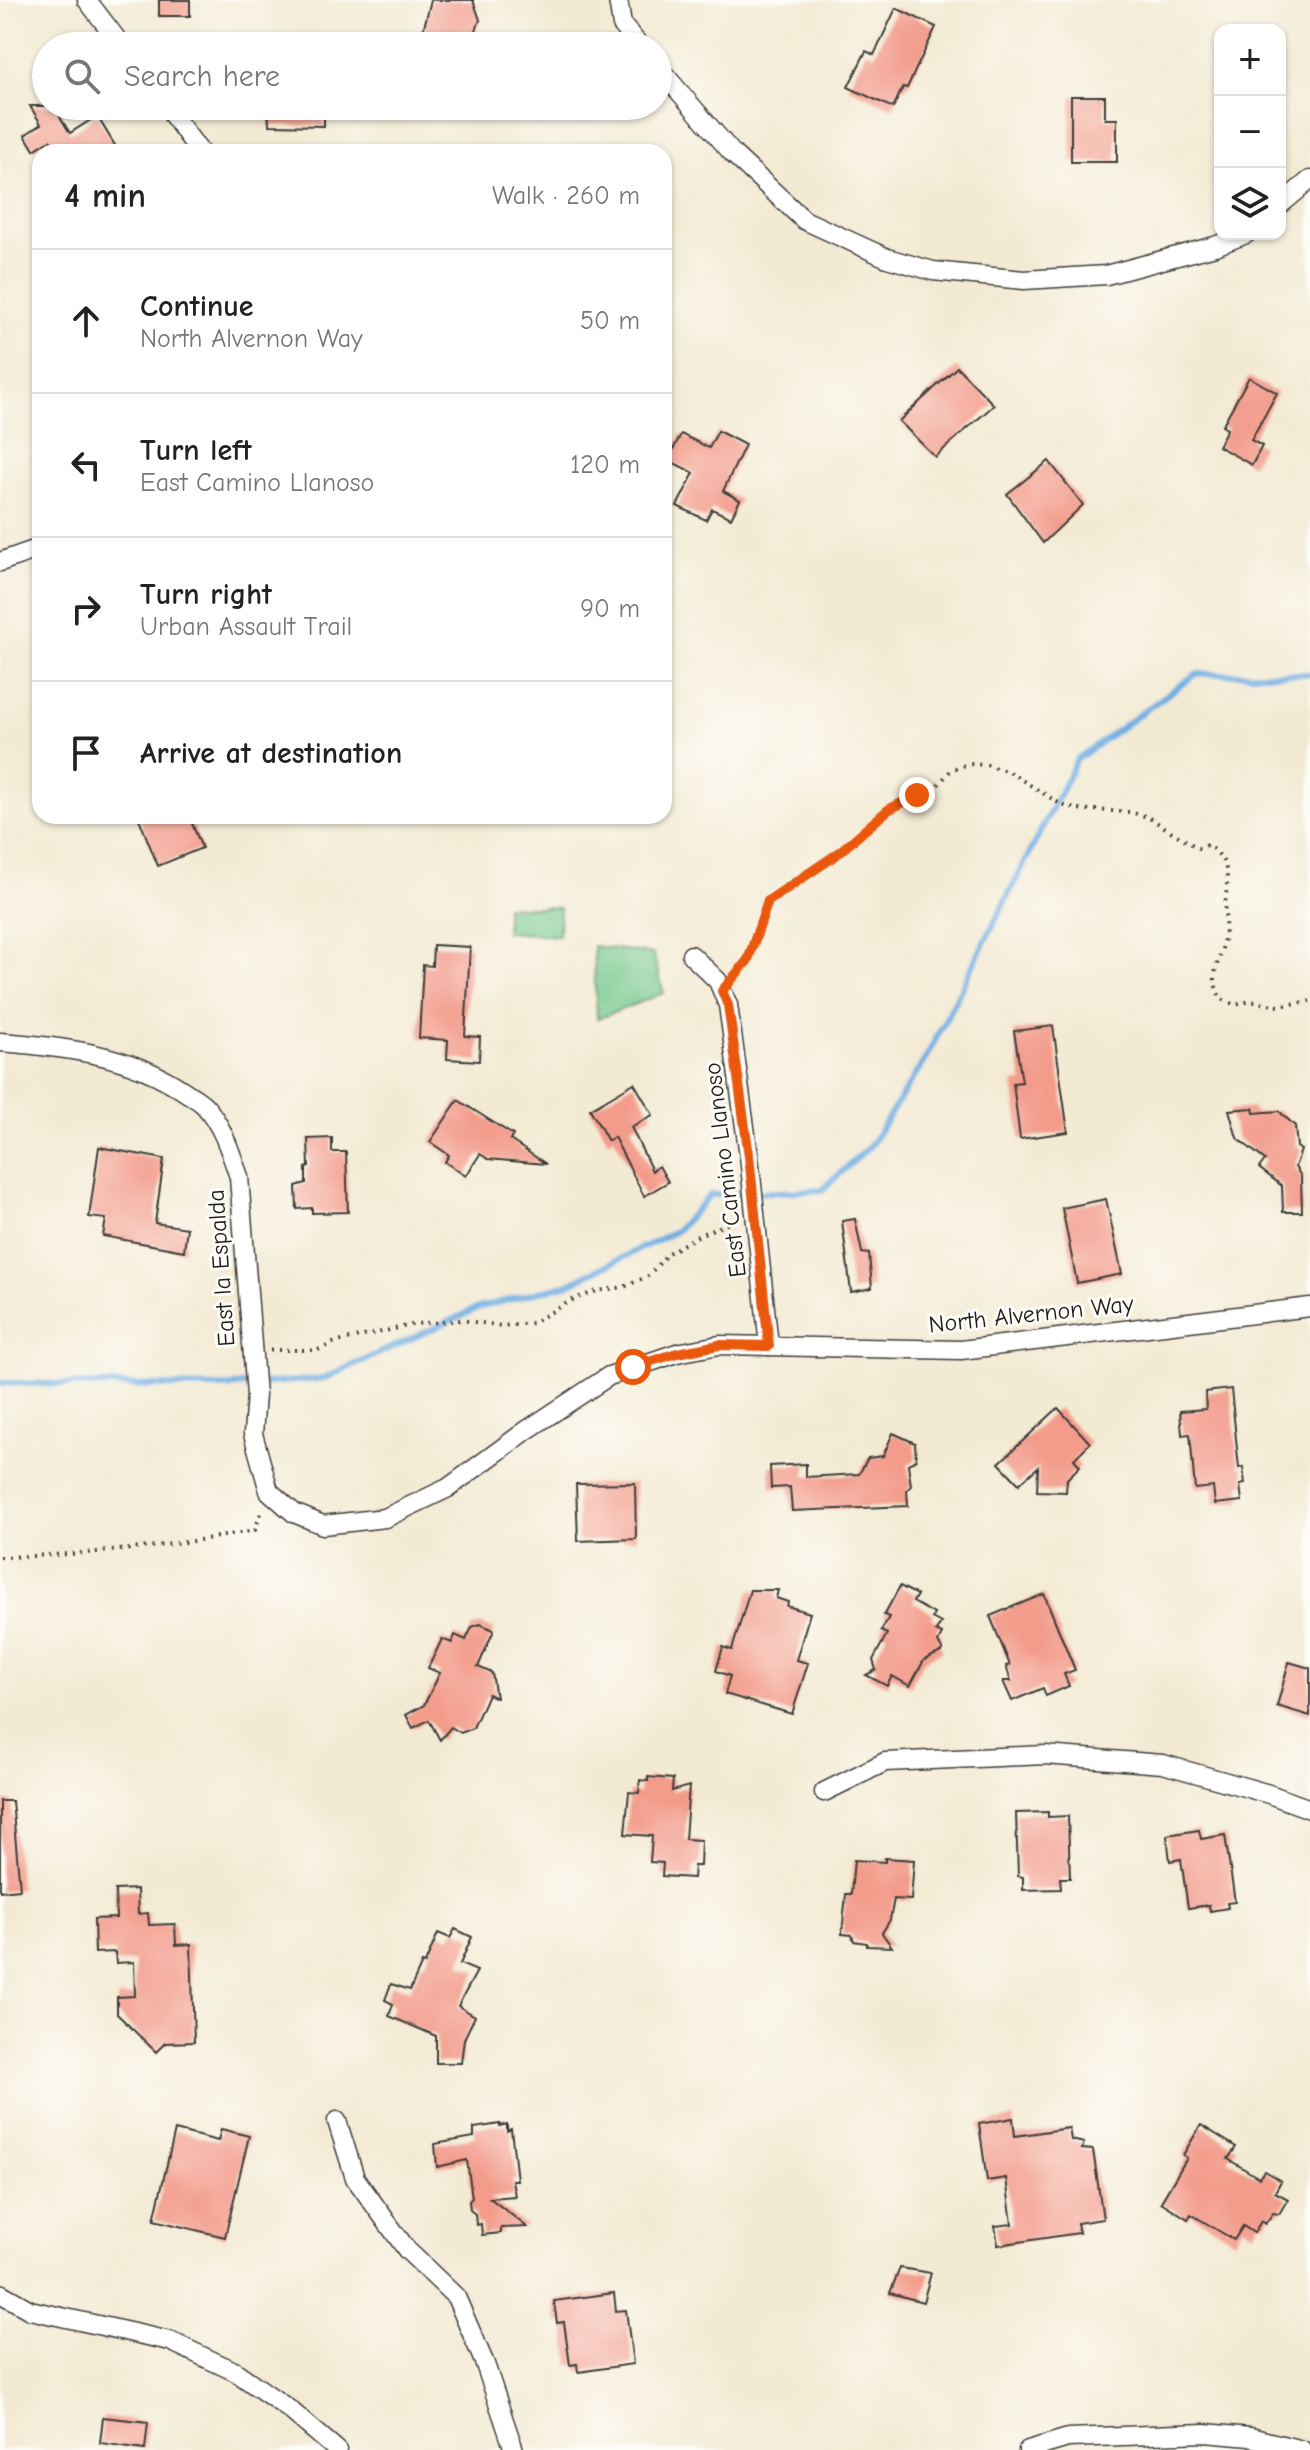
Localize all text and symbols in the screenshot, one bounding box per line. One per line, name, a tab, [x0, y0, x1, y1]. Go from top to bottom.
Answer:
map controls	[1214, 24, 1286, 240]
button: +	[1214, 24, 1286, 96]
search box	[32, 32, 672, 120]
icon: search	[60, 54, 104, 98]
text: Search here	[124, 59, 280, 94]
button: −	[1214, 96, 1286, 168]
button: layers	[1214, 168, 1286, 240]
text: 4 min	[64, 176, 146, 216]
text: Walk · 260 m	[492, 181, 640, 211]
text: Continue	[140, 289, 254, 324]
icon: ahead	[64, 299, 108, 343]
text: 50 m	[580, 306, 640, 336]
text: North Alvernon Way	[140, 324, 363, 354]
text: Turn left	[140, 433, 252, 468]
icon: left	[64, 443, 108, 487]
text: 120 m	[570, 450, 640, 480]
text: East Camino Llanoso	[140, 468, 374, 498]
text: Turn right	[140, 577, 272, 612]
icon: right	[64, 587, 108, 631]
text: 90 m	[580, 594, 640, 624]
text: Urban Assault Trail	[140, 612, 352, 642]
icon: arrive	[64, 731, 108, 775]
text: Arrive at destination	[140, 736, 402, 771]
route end	[899, 777, 935, 813]
street label: East Camino Llanoso	[698, 1061, 752, 1279]
street label: East la Espalda	[202, 1189, 240, 1347]
street label: North Alvernon Way	[927, 1289, 1135, 1339]
route start	[615, 1349, 651, 1385]

